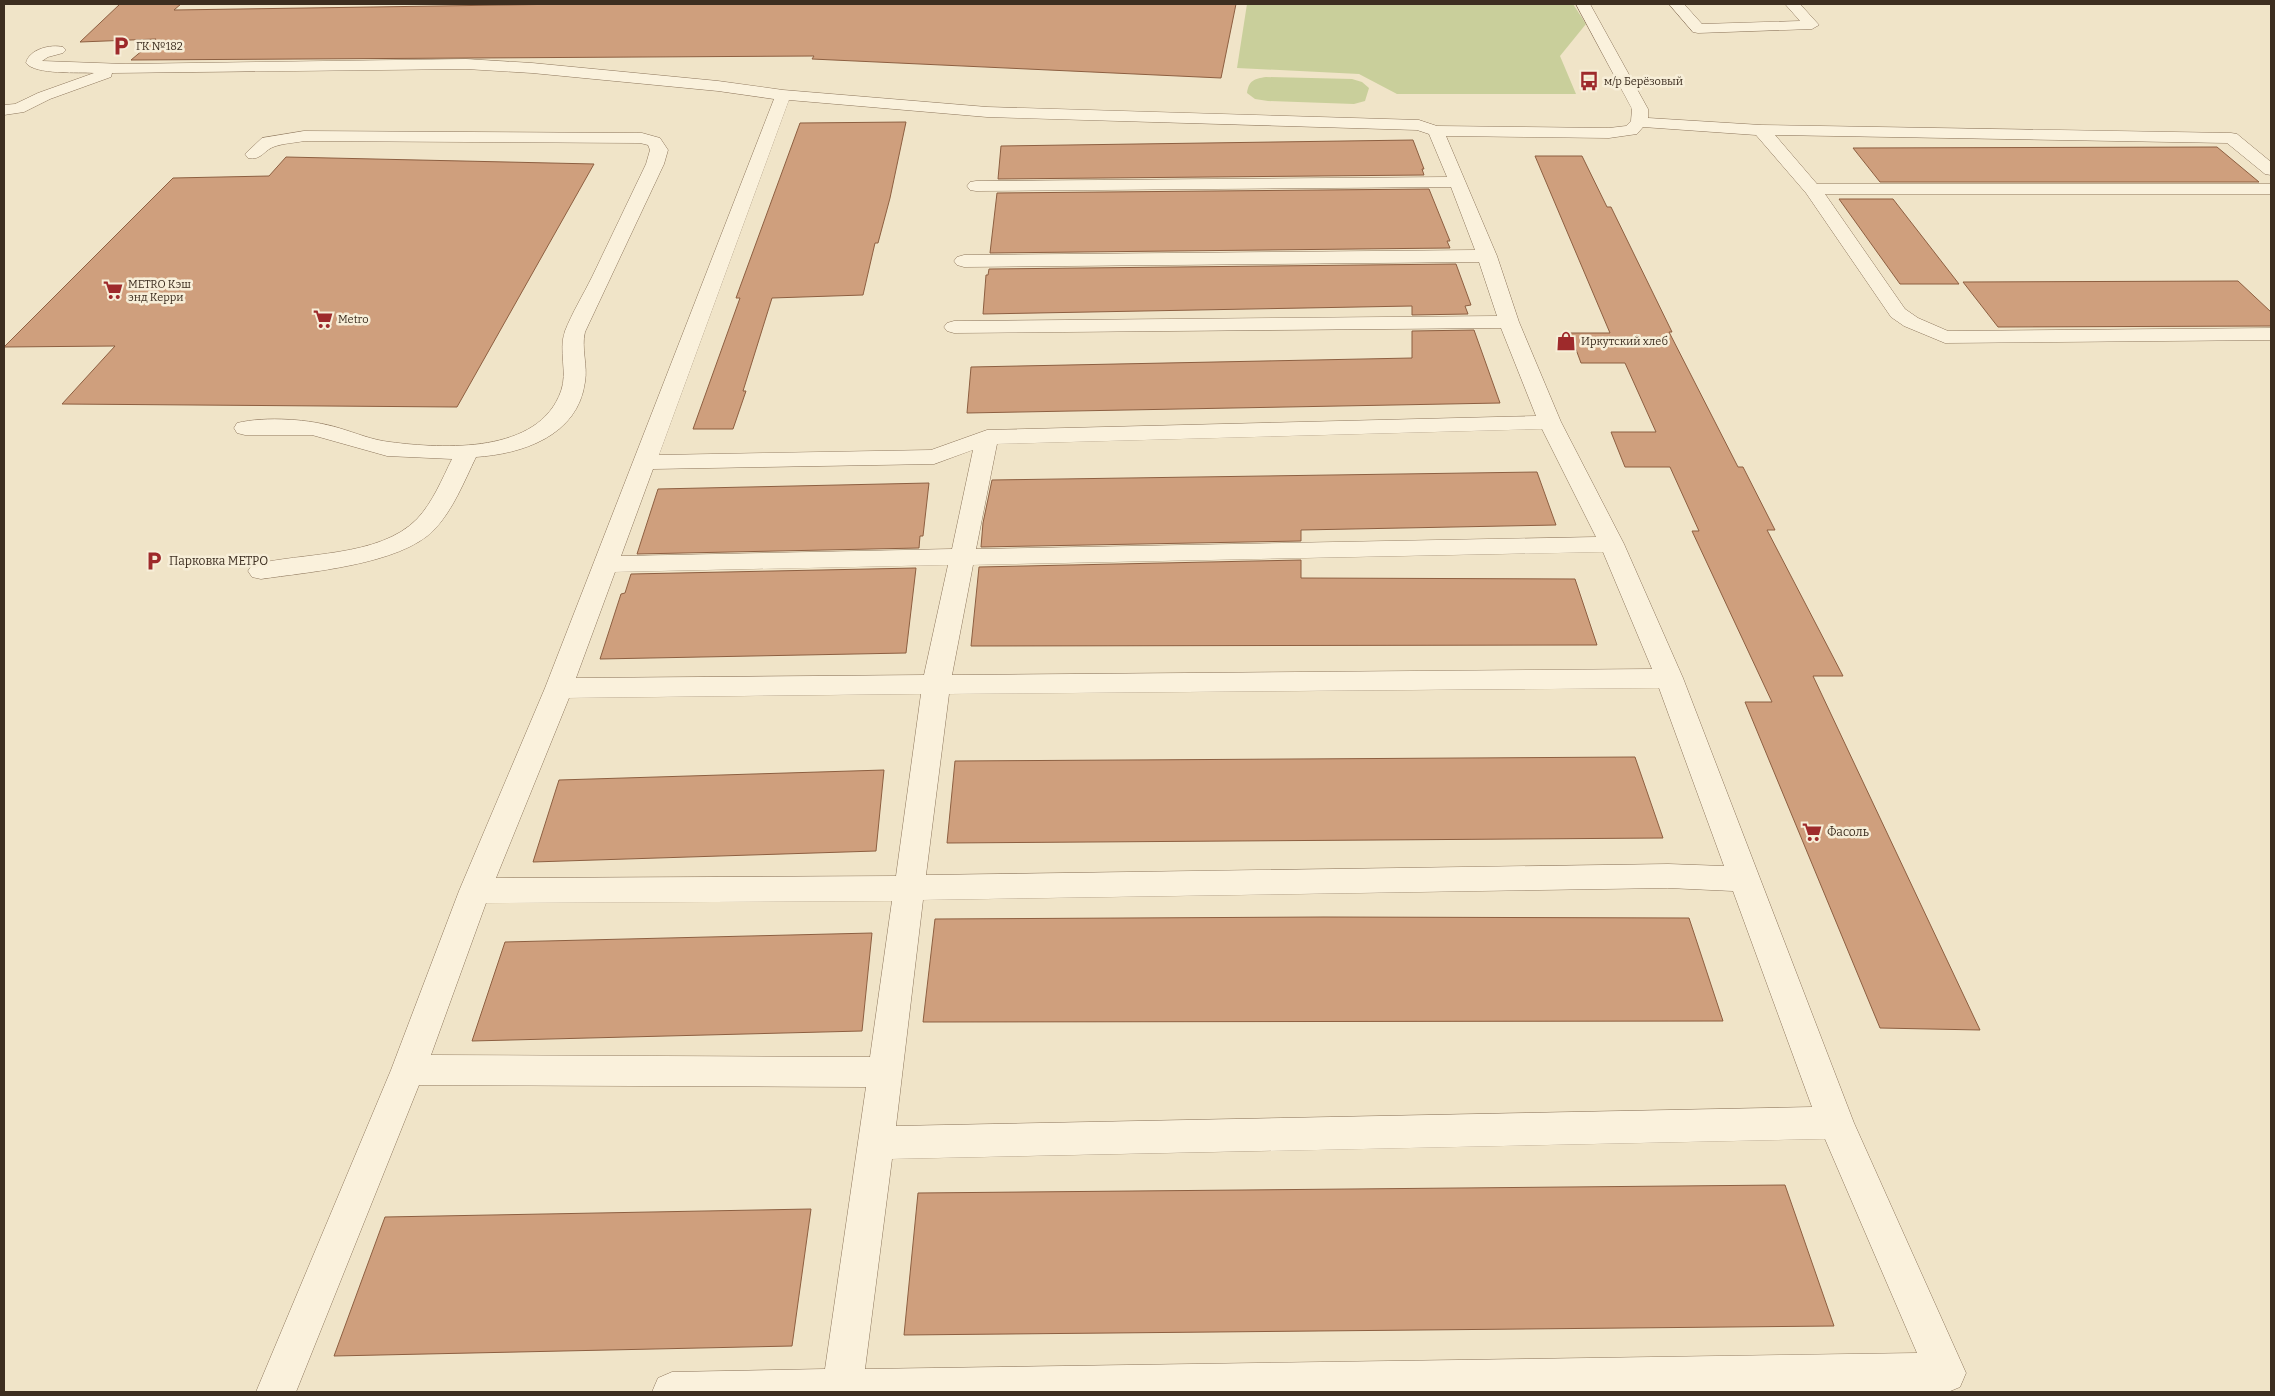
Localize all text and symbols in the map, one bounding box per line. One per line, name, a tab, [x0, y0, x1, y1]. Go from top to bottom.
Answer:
parking icon: ГК №182	[110, 35, 132, 57]
place label: ГК №182	[136, 40, 183, 53]
bus stop icon: м/р Берёзовый	[1578, 70, 1600, 92]
place label: м/р Берёзовый	[1604, 75, 1683, 88]
place label: METRO Кэш энд Керри	[128, 278, 191, 304]
supermarket icon: METRO Кэш энд Керри	[102, 279, 124, 301]
supermarket icon: Metro	[312, 308, 334, 330]
place label: Metro	[338, 313, 369, 326]
shop icon: Иркутский хлеб	[1555, 330, 1577, 352]
place label: Иркутский хлеб	[1581, 335, 1668, 348]
parking icon: Парковка МЕТРО	[143, 550, 165, 572]
place label: Парковка МЕТРО	[169, 554, 268, 568]
supermarket icon: Фасоль	[1801, 821, 1823, 843]
place label: Фасоль	[1827, 825, 1869, 839]

